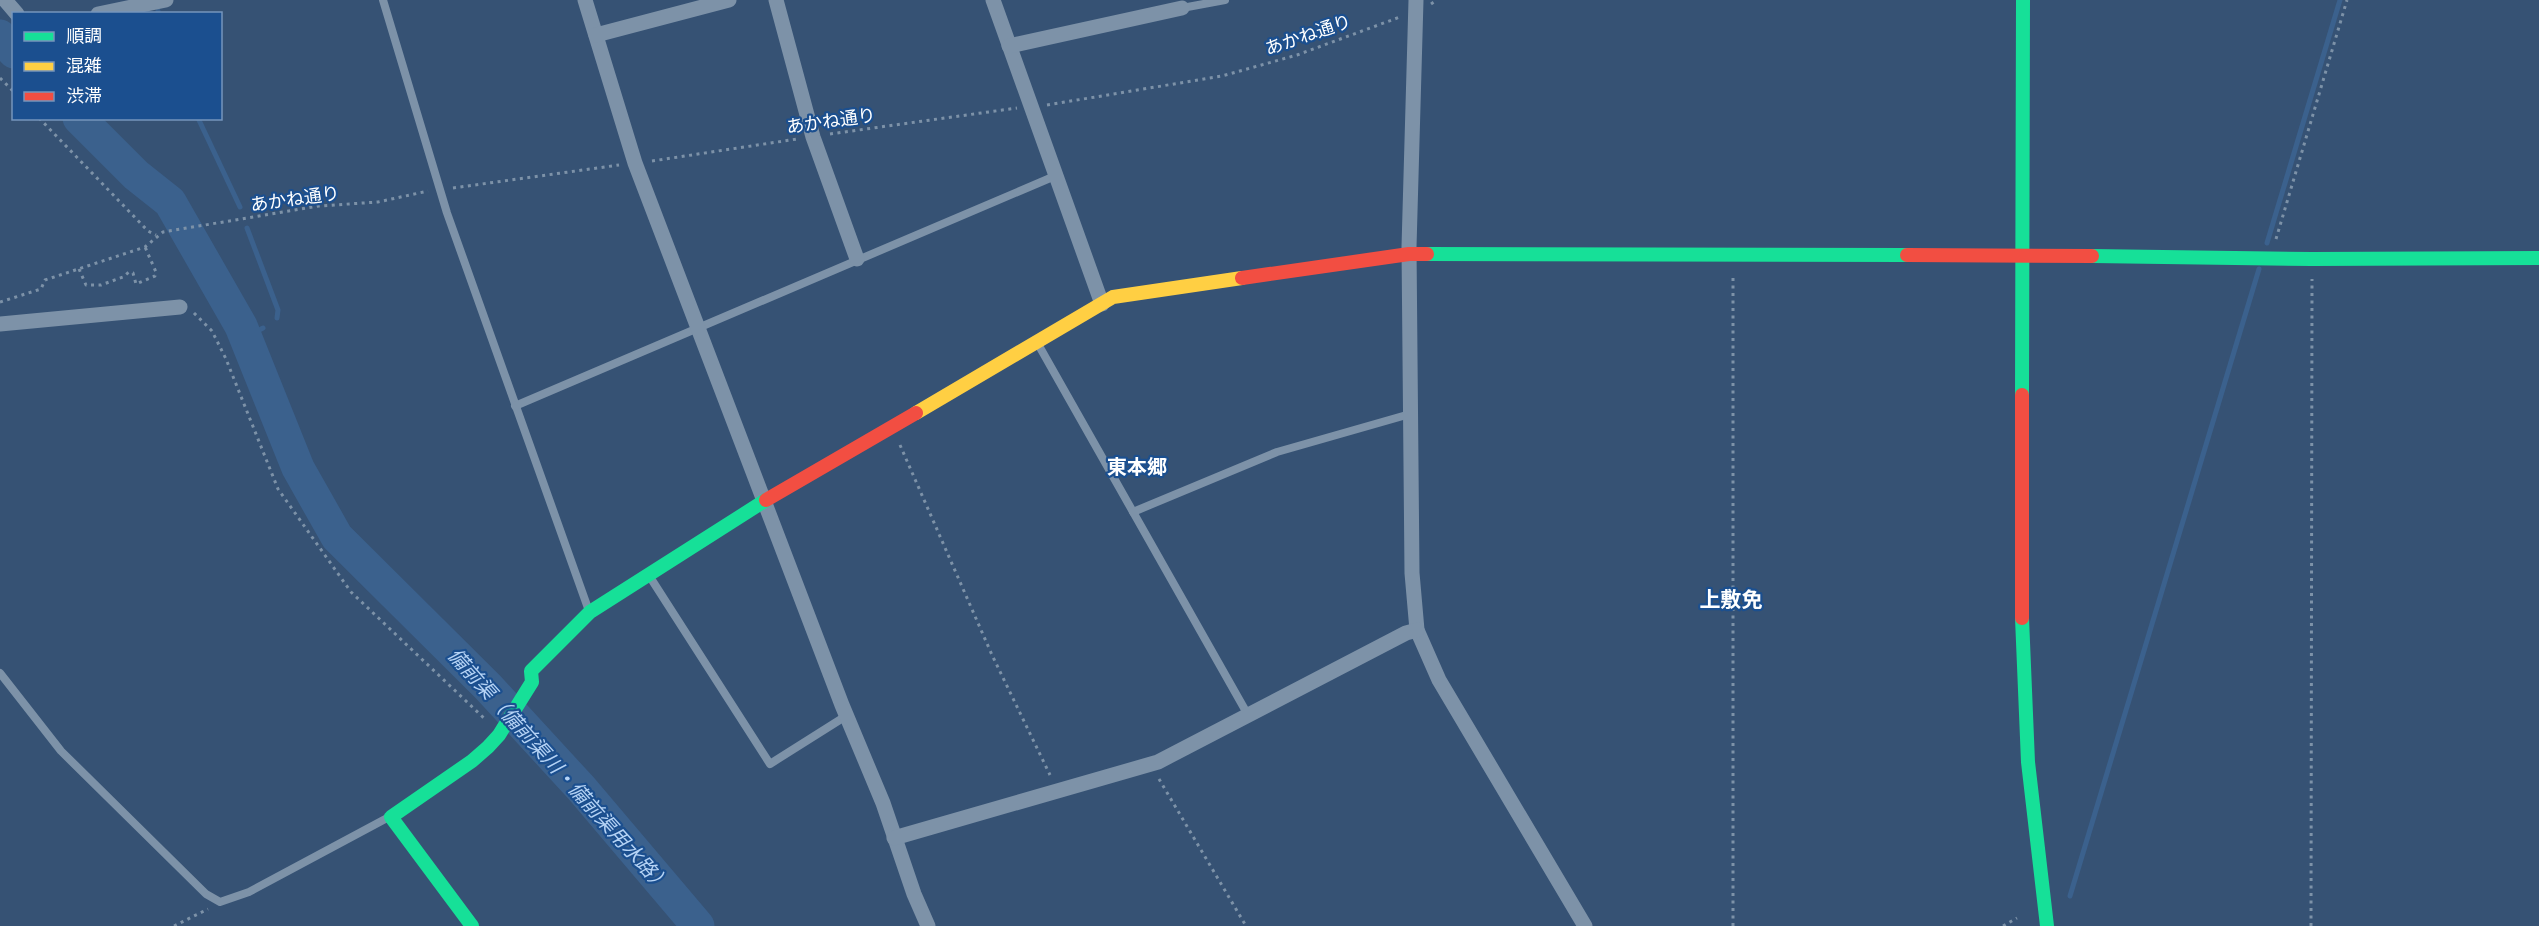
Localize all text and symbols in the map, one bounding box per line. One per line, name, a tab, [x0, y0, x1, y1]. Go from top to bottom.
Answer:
street label: あかね通り	[1262, 9, 1354, 60]
legend	[12, 12, 222, 120]
text: 順調	[66, 24, 102, 47]
text: 混雑	[66, 54, 102, 77]
text: 渋滞	[66, 84, 102, 107]
street label: あかね通り	[785, 103, 877, 138]
street label: あかね通り	[249, 181, 341, 216]
district label: 東本郷	[1107, 454, 1167, 479]
district label: 上敷免	[1700, 586, 1763, 612]
water label: 備前渠（備前渠川・備前渠用水路）	[443, 642, 676, 897]

